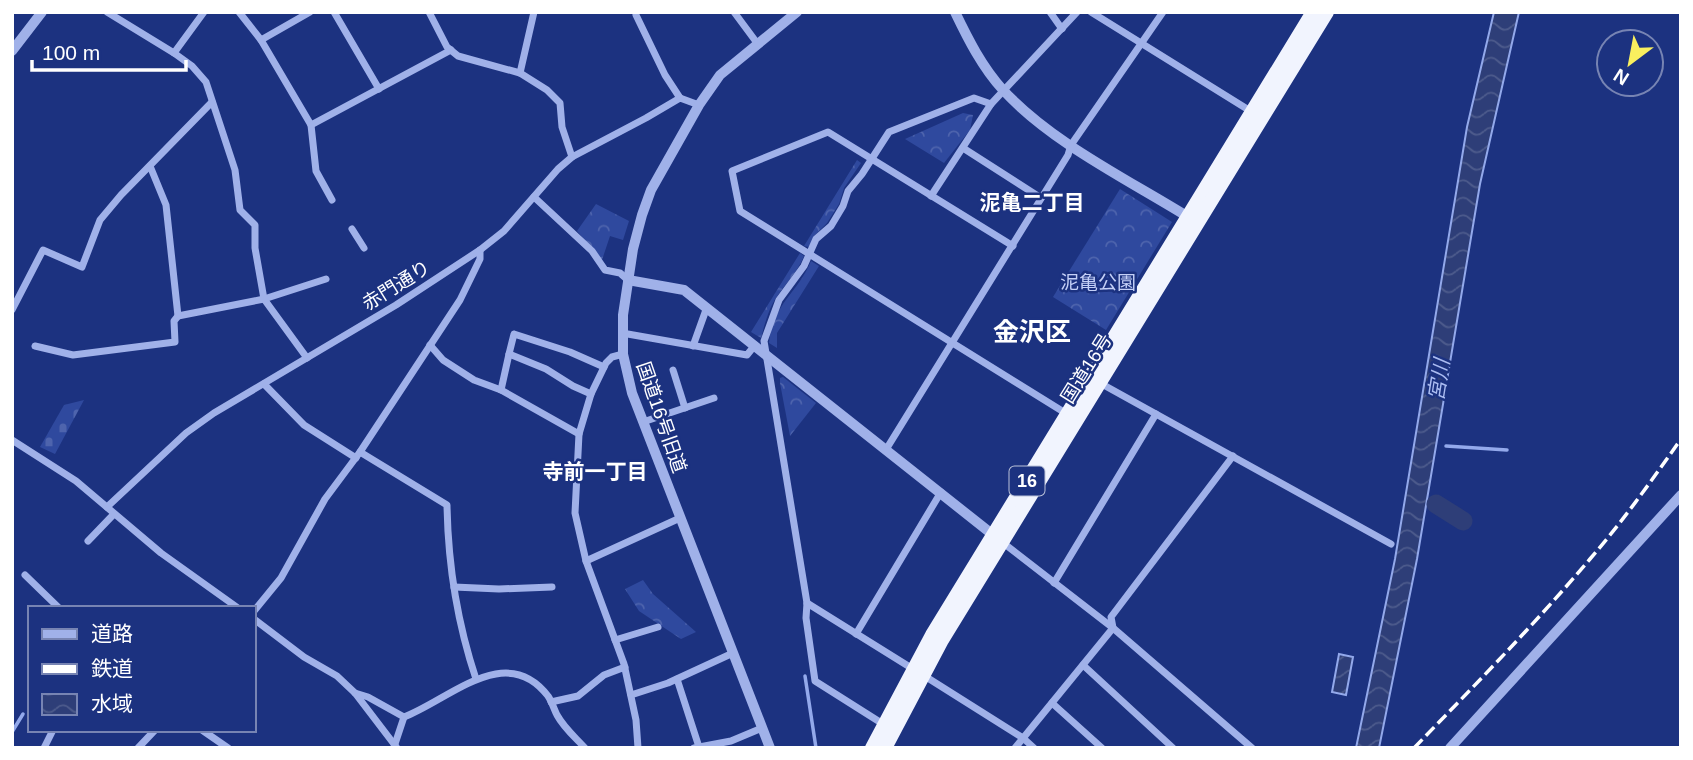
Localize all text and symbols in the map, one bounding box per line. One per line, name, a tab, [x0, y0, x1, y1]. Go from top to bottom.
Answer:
scale bar	[32, 28, 186, 72]
north arrow	[1595, 28, 1665, 98]
text: 100 m	[42, 41, 100, 64]
text: N	[1610, 64, 1633, 90]
district label: 泥亀二丁目	[980, 191, 1085, 214]
street label: 赤門通り	[358, 256, 434, 314]
park label: 泥亀公園	[1060, 272, 1136, 293]
district label: 金沢区	[993, 317, 1071, 347]
street label: 国道16号	[1057, 330, 1116, 407]
water label: 宮川	[1424, 355, 1453, 402]
street label: 国道16号旧道	[633, 359, 690, 475]
district label: 寺前一丁目	[543, 460, 648, 483]
road number: 16	[1010, 466, 1044, 495]
legend	[28, 606, 256, 732]
text: 道路	[91, 622, 133, 645]
text: 鉄道	[91, 657, 133, 680]
text: 水域	[91, 692, 133, 715]

